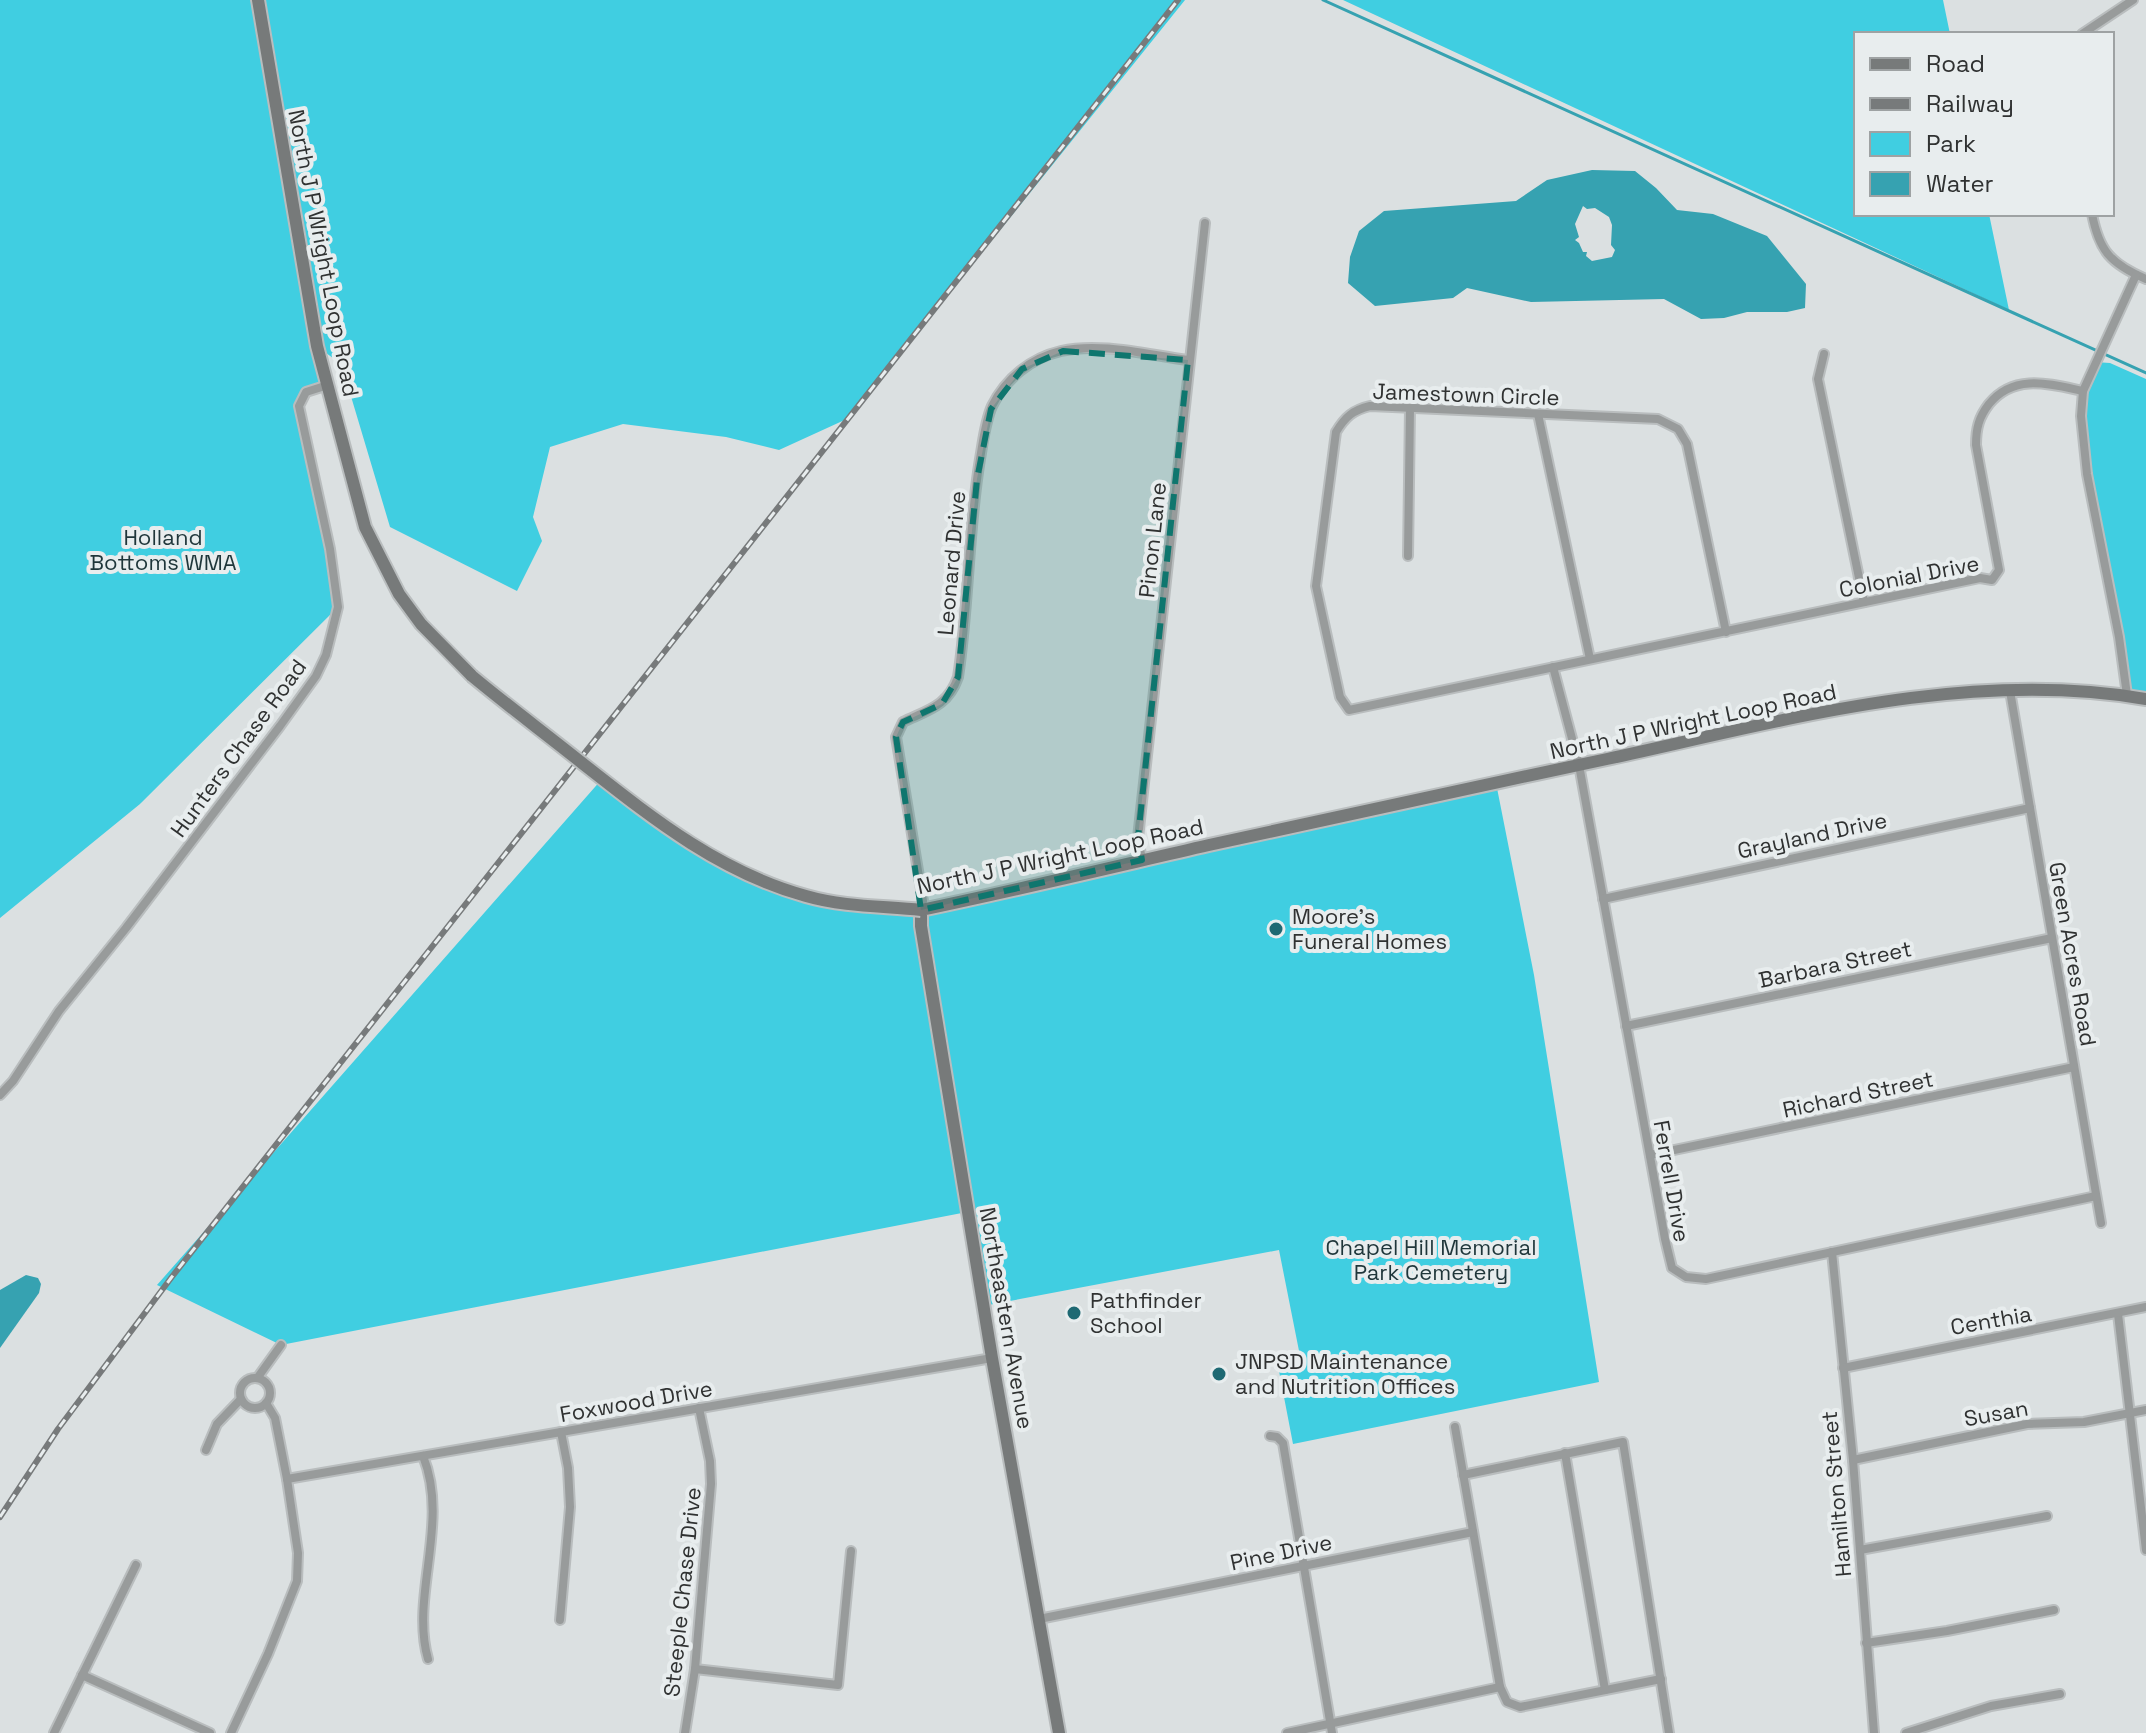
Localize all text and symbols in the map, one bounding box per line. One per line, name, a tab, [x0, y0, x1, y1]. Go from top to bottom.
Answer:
legend	[1854, 32, 2114, 216]
text: Road	[1926, 48, 1985, 79]
text: Railway	[1926, 88, 2014, 119]
street label: North J P Wright Loop Road	[282, 107, 366, 399]
text: Park	[1926, 128, 1976, 159]
text: Water	[1926, 168, 1994, 199]
street label: Jamestown Circle	[1372, 377, 1560, 411]
street label: Pinon Lane	[1132, 481, 1172, 599]
street label: Leonard Drive	[931, 489, 971, 637]
park label: Holland Bottoms WMA	[89, 523, 237, 576]
street label: Colonial Drive	[1837, 549, 1981, 603]
street label: Hunters Chase Road	[164, 653, 312, 843]
street label: North J P Wright Loop Road	[1547, 677, 1839, 765]
street label: Grayland Drive	[1735, 805, 1889, 865]
street label: North J P Wright Loop Road	[914, 812, 1206, 900]
street label: Green Acres Road	[2043, 860, 2103, 1048]
place label: Moore's Funeral Homes	[1292, 902, 1447, 955]
marker: Moore's Funeral Homes	[1267, 920, 1285, 938]
street label: Barbara Street	[1756, 934, 1914, 994]
street label: Richard Street	[1780, 1064, 1936, 1124]
street label: Ferrell Drive	[1648, 1118, 1696, 1244]
street label: Northeastern Avenue	[974, 1205, 1040, 1431]
park label: Chapel Hill Memorial Park Cemetery	[1325, 1233, 1537, 1286]
place label: Pathfinder School	[1090, 1286, 1202, 1339]
street label: Centhia	[1948, 1299, 2034, 1341]
marker: Pathfinder School	[1065, 1304, 1083, 1322]
place label: JNPSD Maintenance and Nutrition Offices	[1235, 1347, 1455, 1400]
marker: JNPSD Maintenance and Nutrition Offices	[1210, 1365, 1228, 1383]
street label: Foxwood Drive	[557, 1374, 715, 1428]
street label: Susan	[1962, 1394, 2030, 1432]
street label: Hamilton Street	[1815, 1410, 1857, 1578]
street label: Steeple Chase Drive	[657, 1486, 707, 1698]
street label: Pine Drive	[1227, 1528, 1335, 1576]

